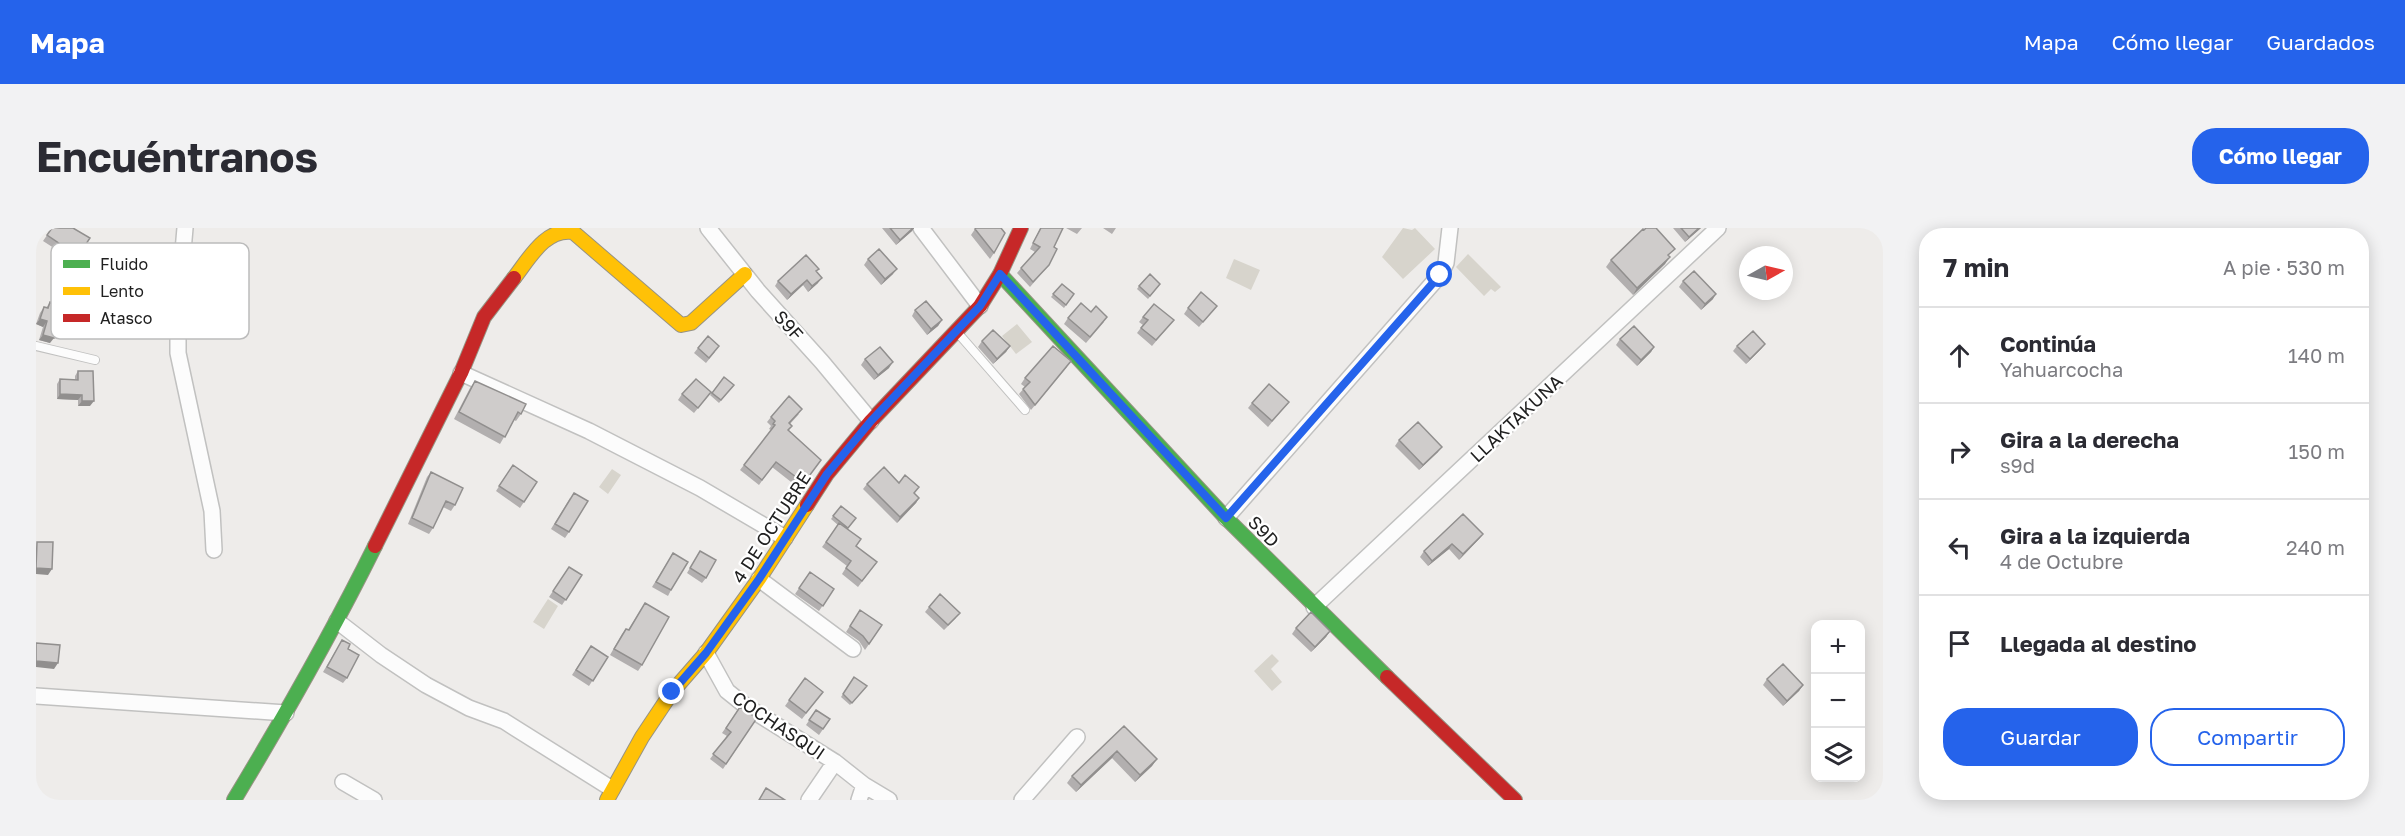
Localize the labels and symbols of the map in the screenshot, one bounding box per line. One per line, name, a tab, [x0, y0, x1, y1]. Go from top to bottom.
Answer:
legend	[51, 243, 249, 339]
north arrow	[1739, 246, 1793, 300]
text: Fluido	[100, 254, 148, 274]
route start	[1426, 261, 1452, 287]
text: Lento	[100, 281, 144, 301]
street label: S9F	[770, 305, 808, 345]
text: Atasco	[100, 308, 152, 328]
street label: LLAKTAKUNA	[1465, 370, 1567, 466]
street label: 4 DE OCTUBRE	[727, 467, 815, 587]
street label: S9D	[1244, 511, 1284, 551]
route end	[658, 678, 684, 704]
street label: COCHASQUI	[728, 686, 830, 764]

